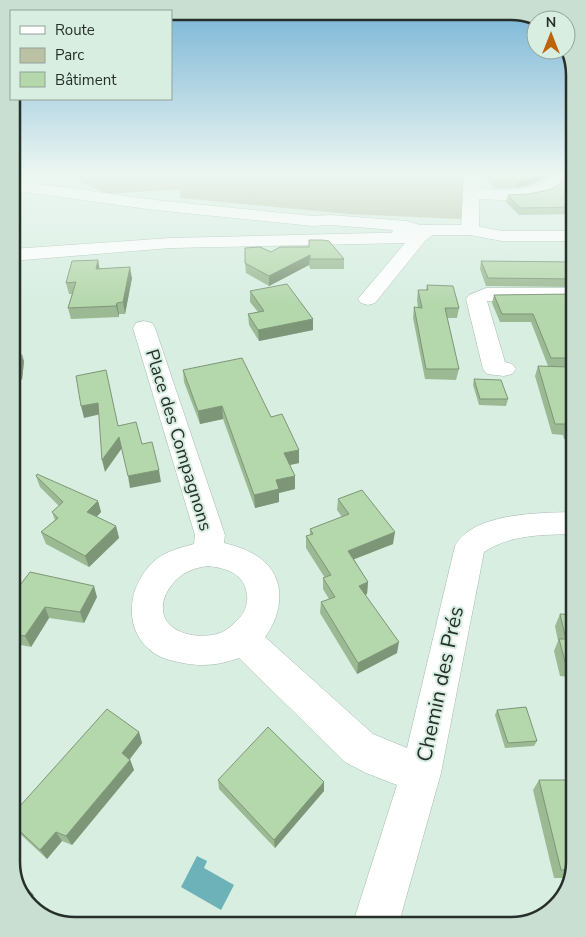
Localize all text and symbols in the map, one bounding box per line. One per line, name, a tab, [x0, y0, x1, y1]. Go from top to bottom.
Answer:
legend	[10, 10, 172, 100]
north arrow	[526, 10, 576, 60]
text: N	[546, 13, 556, 32]
text: Route	[55, 20, 95, 40]
text: Parc	[55, 45, 84, 65]
text: Bâtiment	[55, 70, 117, 90]
street label: Place des Compagnons	[140, 346, 218, 534]
street label: Chemin des Prés	[410, 604, 470, 764]

